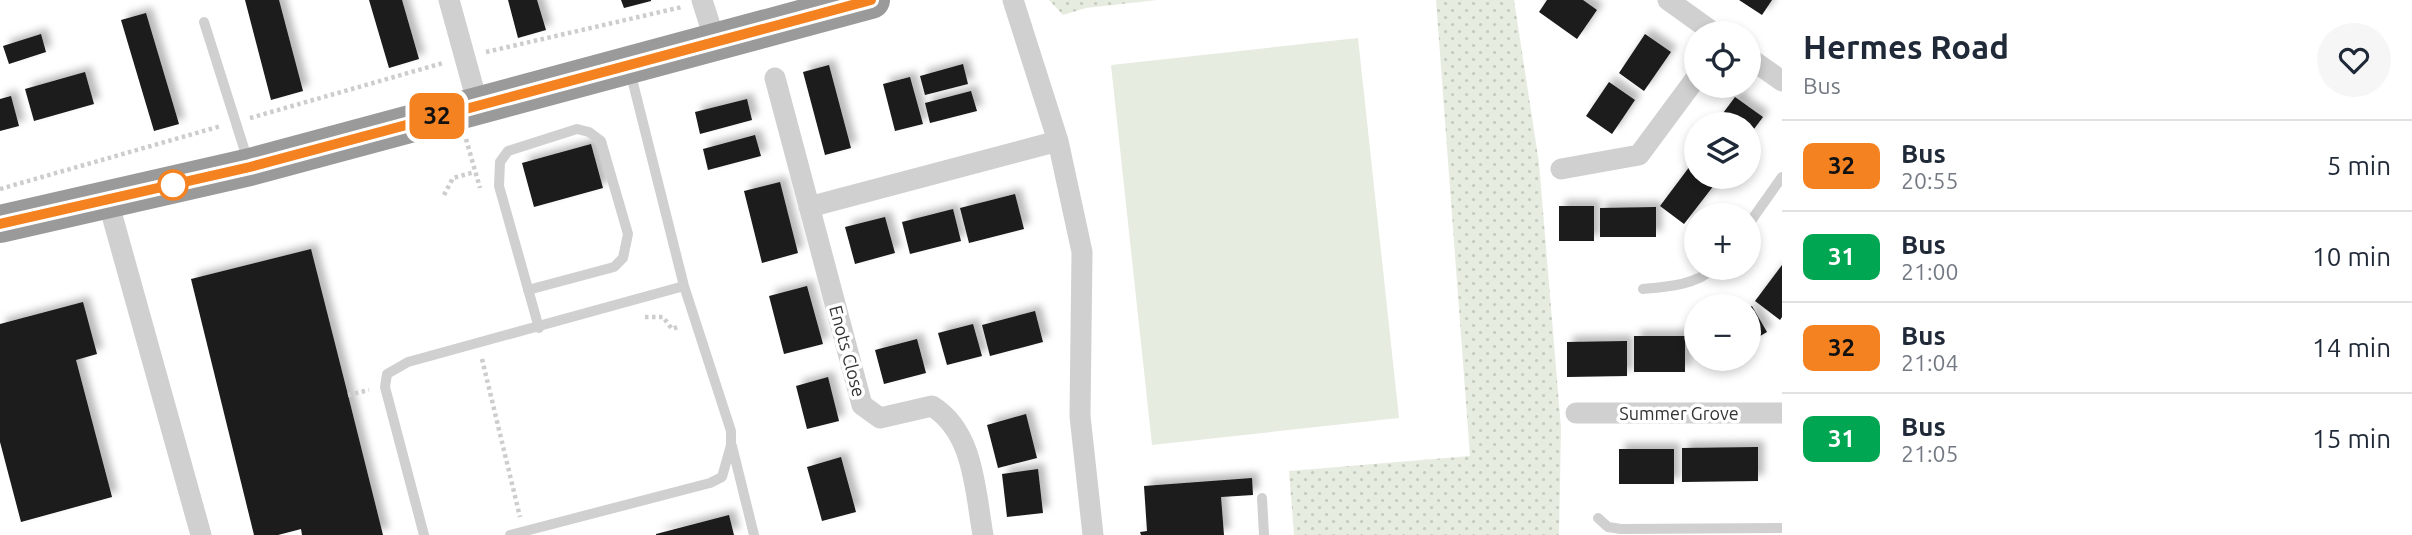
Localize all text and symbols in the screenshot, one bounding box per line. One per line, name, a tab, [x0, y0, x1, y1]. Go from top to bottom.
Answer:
map controls	[1684, 21, 1761, 371]
button: locate	[1684, 21, 1761, 98]
button: heart	[2317, 23, 2391, 97]
text: Hermes Road	[1803, 28, 2009, 65]
text: Bus	[1803, 73, 1841, 98]
line badge: 32	[406, 93, 468, 139]
text: 32	[423, 102, 451, 129]
button: layers	[1684, 112, 1761, 189]
text: Bus	[1901, 139, 1946, 168]
text: 5 min	[2327, 151, 2391, 180]
text: 32	[1828, 152, 1855, 179]
text: 20:55	[1901, 168, 1959, 193]
unlabelled marker	[158, 170, 188, 200]
button: +	[1684, 203, 1761, 280]
text: Bus	[1901, 230, 1946, 259]
text: 10 min	[2312, 242, 2391, 271]
text: 31	[1828, 243, 1855, 270]
text: 21:00	[1901, 259, 1959, 284]
button: −	[1684, 294, 1761, 371]
street label: Enots Close	[826, 303, 870, 399]
text: Bus	[1901, 321, 1946, 350]
text: 14 min	[2312, 333, 2391, 362]
text: 32	[1828, 334, 1855, 361]
text: 21:04	[1901, 350, 1959, 375]
street label: Summer Grove	[1619, 403, 1739, 423]
text: Bus	[1901, 412, 1946, 441]
text: 15 min	[2312, 424, 2391, 453]
text: 31	[1828, 425, 1855, 452]
text: 21:05	[1901, 441, 1959, 466]

